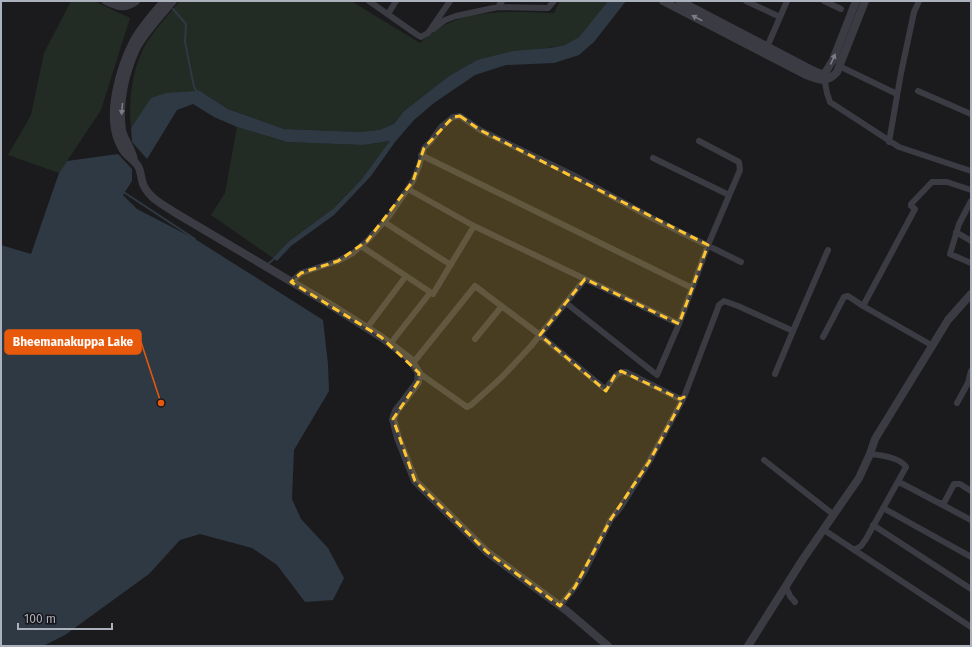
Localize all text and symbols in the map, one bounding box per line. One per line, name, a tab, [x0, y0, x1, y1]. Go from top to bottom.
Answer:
one-way arrow	[691, 15, 703, 22]
one-way arrow	[830, 53, 836, 65]
one-way arrow	[118, 103, 125, 115]
callout: Bheemanakuppa Lake	[5, 330, 141, 354]
text: Bheemanakuppa Lake	[13, 335, 134, 349]
scale bar	[18, 605, 112, 631]
text: 100 m	[24, 612, 56, 626]

